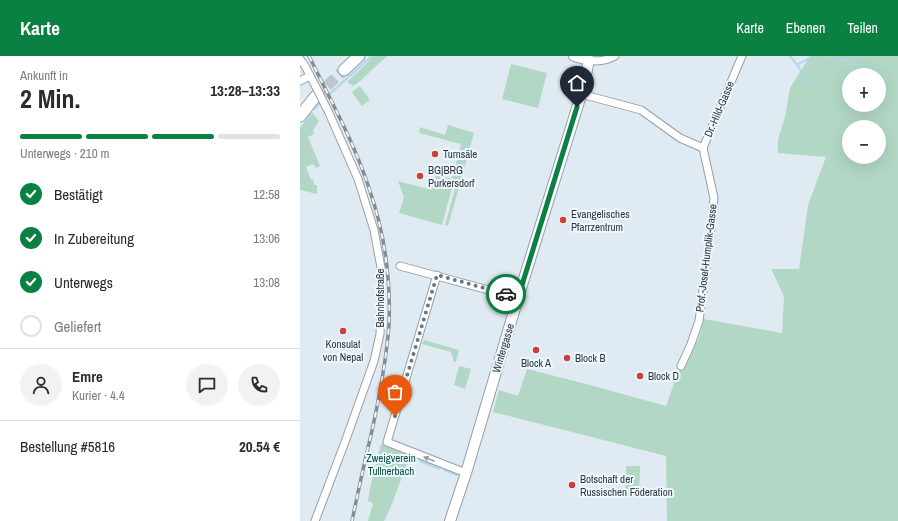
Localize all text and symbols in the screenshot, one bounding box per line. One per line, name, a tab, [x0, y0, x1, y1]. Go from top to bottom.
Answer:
text: Karte	[20, 15, 60, 41]
text: Karte	[736, 19, 764, 37]
text: Ebenen	[786, 19, 825, 37]
text: Teilen	[847, 19, 878, 37]
pin	[560, 66, 594, 107]
text: Ankunft in	[20, 67, 68, 84]
map controls	[842, 68, 886, 164]
button: +	[842, 68, 886, 112]
icon: home	[566, 72, 588, 94]
street label: Dr.-Hild-Gasse	[701, 79, 737, 139]
text: 13:28–13:33	[210, 80, 280, 101]
text: 2 Min.	[20, 81, 80, 116]
button: −	[842, 120, 886, 164]
text: Unterwegs · 210 m	[20, 145, 109, 162]
place label: Turnsäle	[443, 147, 477, 161]
marker: Turnsäle	[430, 149, 440, 159]
place label: BG|BRG Purkersdorf	[428, 163, 475, 190]
marker: BG|BRG Purkersdorf	[415, 171, 425, 181]
icon: check	[20, 183, 42, 205]
text: Bestätigt	[54, 184, 103, 205]
text: 12:58	[253, 186, 280, 203]
street label: Prof.-Josef-Humplik-Gasse	[692, 203, 720, 313]
place label: Evangelisches Pfarrzentrum	[571, 207, 630, 234]
marker: Evangelisches Pfarrzentrum	[558, 215, 568, 225]
icon: check	[20, 227, 42, 249]
text: In Zubereitung	[54, 228, 134, 249]
text: 13:06	[253, 230, 280, 247]
street label: Bahnhofstraße	[373, 268, 387, 328]
icon: check	[20, 271, 42, 293]
text: Unterwegs	[54, 272, 113, 293]
text: 13:08	[253, 274, 280, 291]
courier	[486, 274, 526, 314]
icon: car	[495, 283, 517, 305]
text: Geliefert	[54, 316, 101, 337]
street label: Wintergasse	[489, 322, 517, 374]
marker: Konsulat von Nepal	[338, 326, 348, 336]
place label: Konsulat von Nepal	[323, 337, 363, 364]
marker: Block A	[531, 345, 541, 355]
place label: Block B	[575, 351, 606, 365]
marker: Block B	[562, 353, 572, 363]
place label: Block A	[521, 356, 552, 370]
button: person	[20, 364, 62, 406]
button: chat	[186, 364, 228, 406]
button: phone	[238, 364, 280, 406]
text: Emre	[72, 366, 103, 387]
place label: Block D	[648, 369, 679, 383]
marker: Block D	[635, 371, 645, 381]
pin	[378, 375, 412, 416]
icon: bag	[384, 381, 406, 403]
text: Kurier · 4.4	[72, 387, 125, 404]
text: Bestellung #5816	[20, 436, 115, 457]
text: 20.54 €	[239, 436, 280, 457]
park label: Zweigverein Tullnerbach	[366, 451, 416, 478]
one-way arrow	[423, 455, 435, 461]
place label: Botschaft der Russischen Föderation	[580, 472, 673, 499]
marker: Botschaft der Russischen Föderation	[567, 480, 577, 490]

